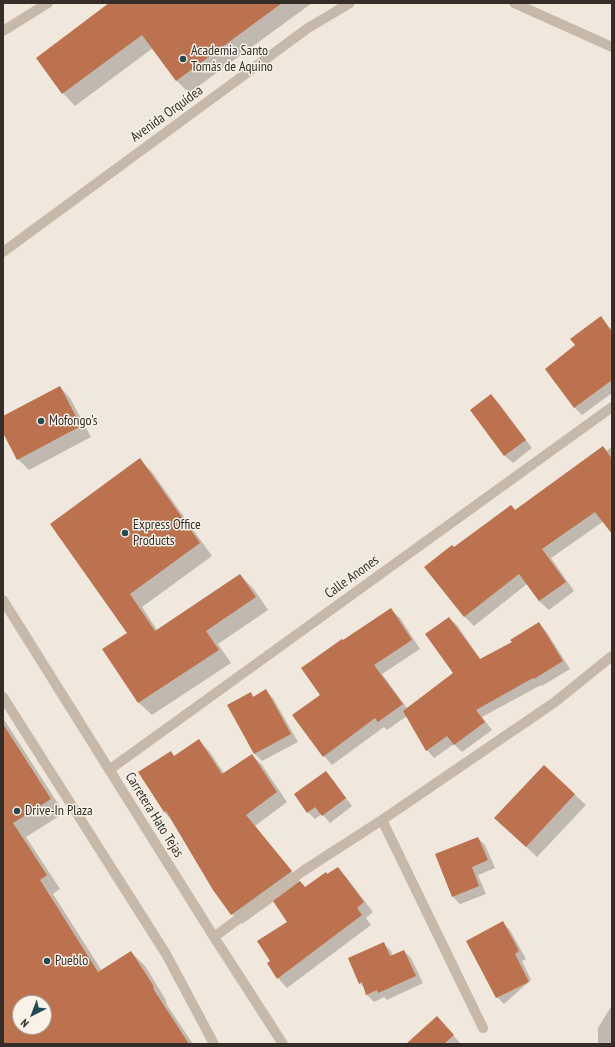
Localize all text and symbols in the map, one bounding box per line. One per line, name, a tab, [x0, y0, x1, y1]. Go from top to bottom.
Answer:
place label: Academia Santo Tomás de Aquino	[191, 43, 273, 76]
marker: Academia Santo Tomás de Aquino	[178, 54, 188, 64]
street label: Avenida Orquídea	[128, 82, 206, 146]
place label: Mofongo's	[49, 413, 97, 429]
marker: Mofongo's	[36, 416, 46, 426]
place label: Express Office Products	[133, 517, 201, 550]
marker: Express Office Products	[120, 528, 130, 538]
street label: Calle Anones	[322, 552, 382, 602]
street label: Carretera Hato Tejas	[121, 769, 187, 861]
place label: Drive-In Plaza	[25, 803, 93, 819]
marker: Drive-In Plaza	[12, 806, 22, 816]
place label: Pueblo	[55, 953, 88, 969]
marker: Pueblo	[42, 956, 52, 966]
north arrow	[12, 995, 52, 1035]
text: N	[18, 1016, 32, 1030]

